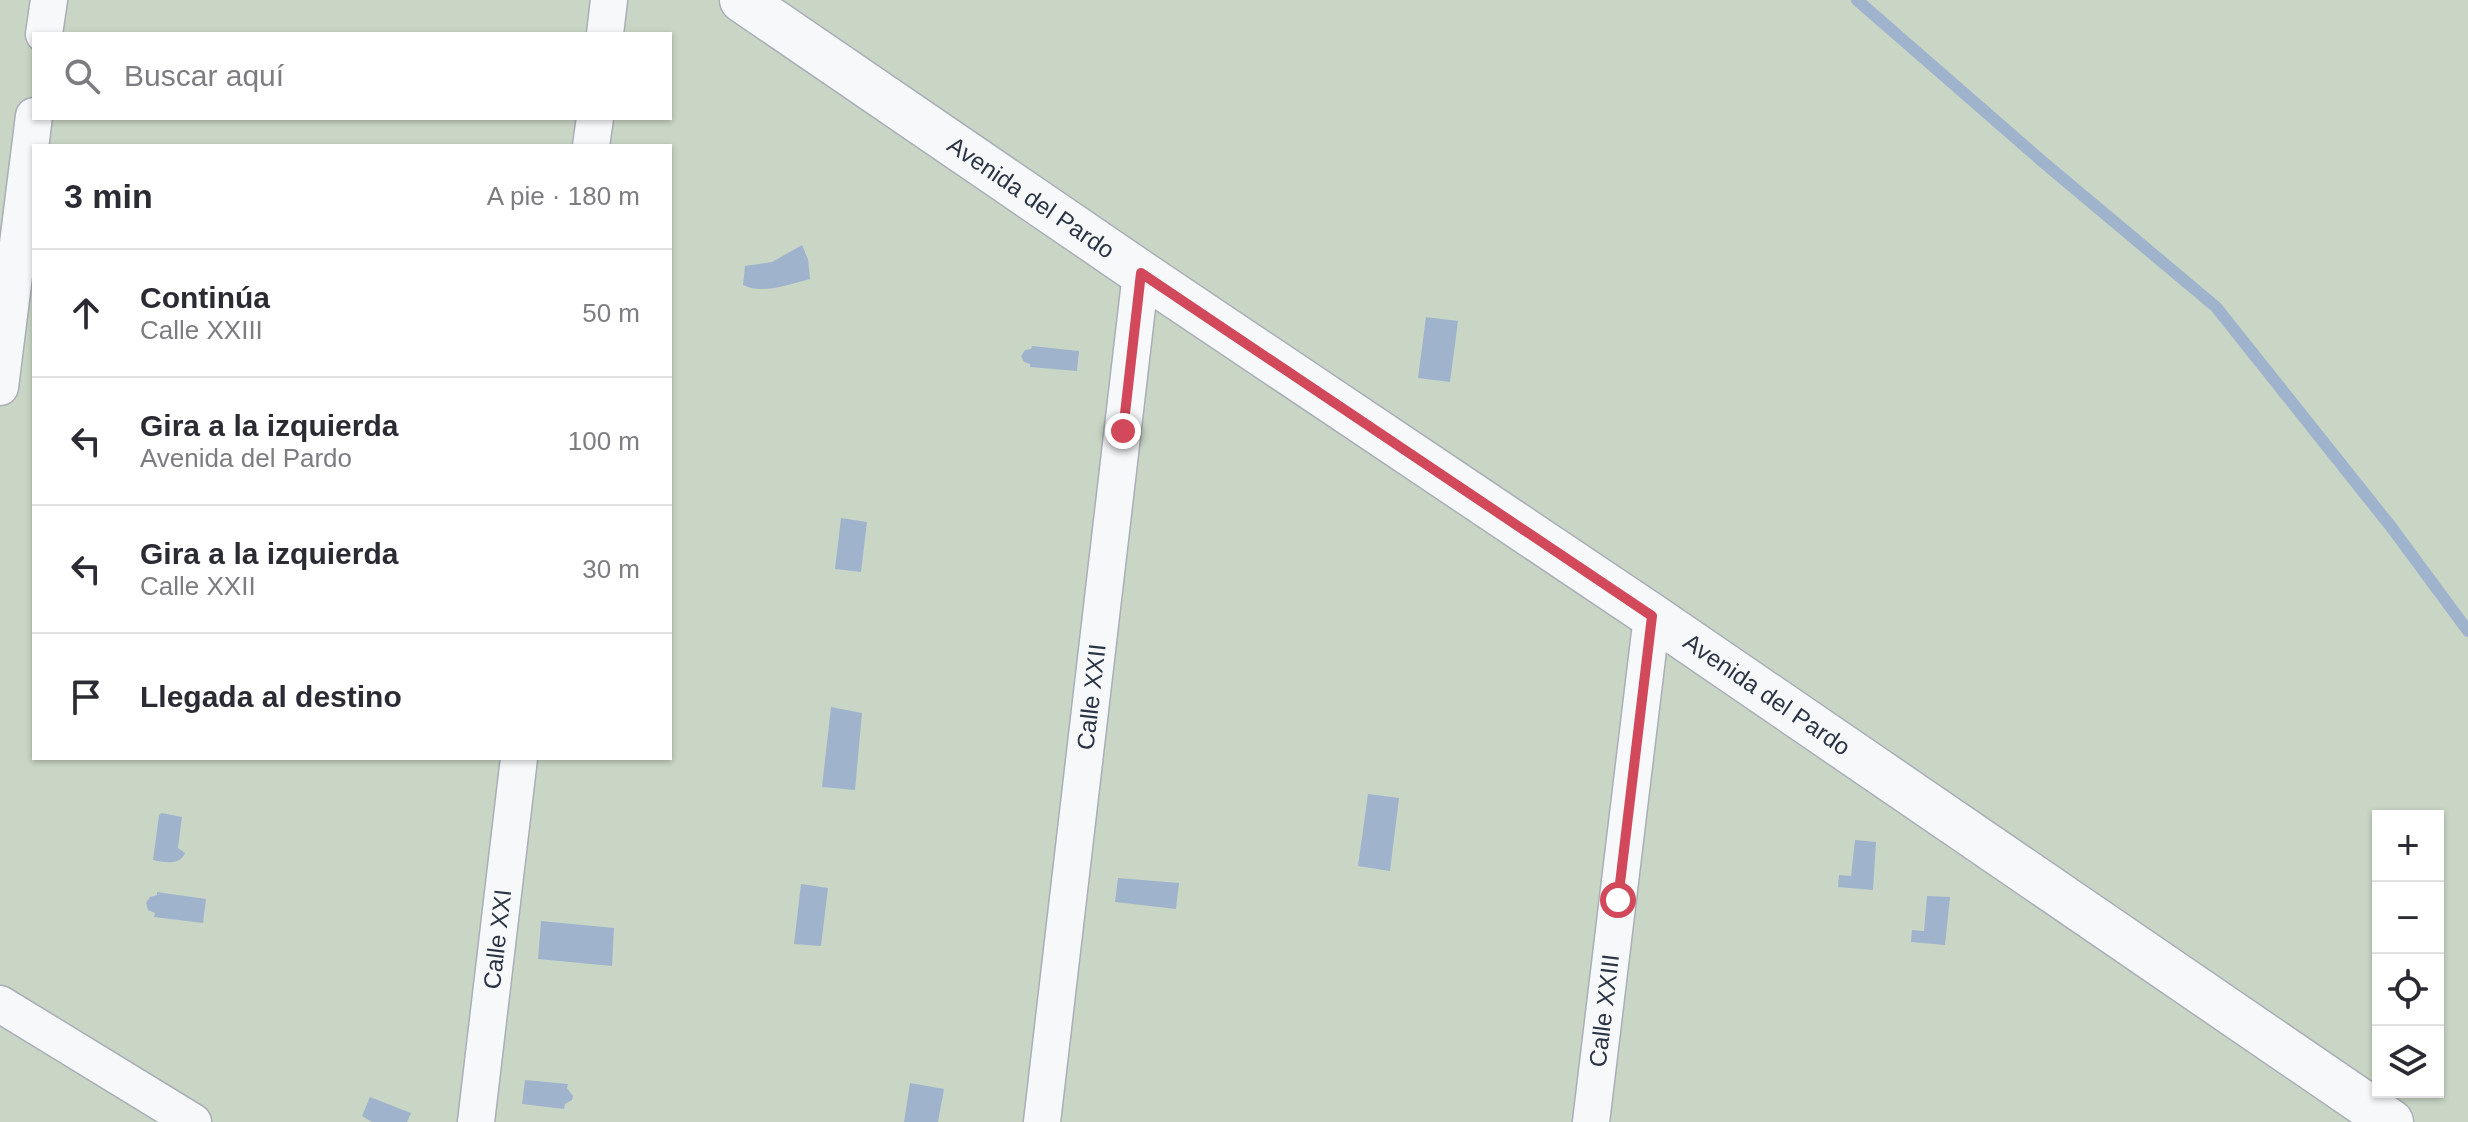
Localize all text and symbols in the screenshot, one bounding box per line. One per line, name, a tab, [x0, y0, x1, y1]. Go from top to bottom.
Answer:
search box	[32, 32, 672, 120]
icon: search	[60, 54, 104, 98]
text: Buscar aquí	[124, 59, 284, 92]
street label: Avenida del Pardo	[943, 131, 1120, 264]
text: 3 min	[64, 177, 153, 215]
text: A pie · 180 m	[487, 181, 640, 211]
text: Continúa	[140, 281, 270, 314]
icon: ahead	[64, 291, 108, 335]
text: 50 m	[582, 298, 640, 328]
text: Calle XXIII	[140, 315, 263, 345]
text: Gira a la izquierda	[140, 409, 398, 442]
route end	[1105, 413, 1141, 449]
icon: left	[64, 419, 108, 463]
text: 100 m	[568, 426, 640, 456]
text: Avenida del Pardo	[140, 443, 352, 473]
text: Gira a la izquierda	[140, 537, 398, 570]
icon: left	[64, 547, 108, 591]
text: 30 m	[582, 554, 640, 584]
text: Calle XXII	[140, 571, 256, 601]
street label: Avenida del Pardo	[1679, 628, 1855, 761]
street label: Calle XXII	[1071, 642, 1111, 751]
icon: arrive	[64, 675, 108, 719]
text: Llegada al destino	[140, 680, 402, 713]
map controls	[2372, 810, 2444, 1098]
button: +	[2372, 810, 2444, 882]
route start	[1600, 882, 1636, 918]
button: −	[2372, 882, 2444, 954]
street label: Calle XXI	[478, 888, 516, 991]
street label: Calle XXIII	[1584, 953, 1624, 1069]
button: locate	[2372, 954, 2444, 1026]
button: layers	[2372, 1026, 2444, 1098]

